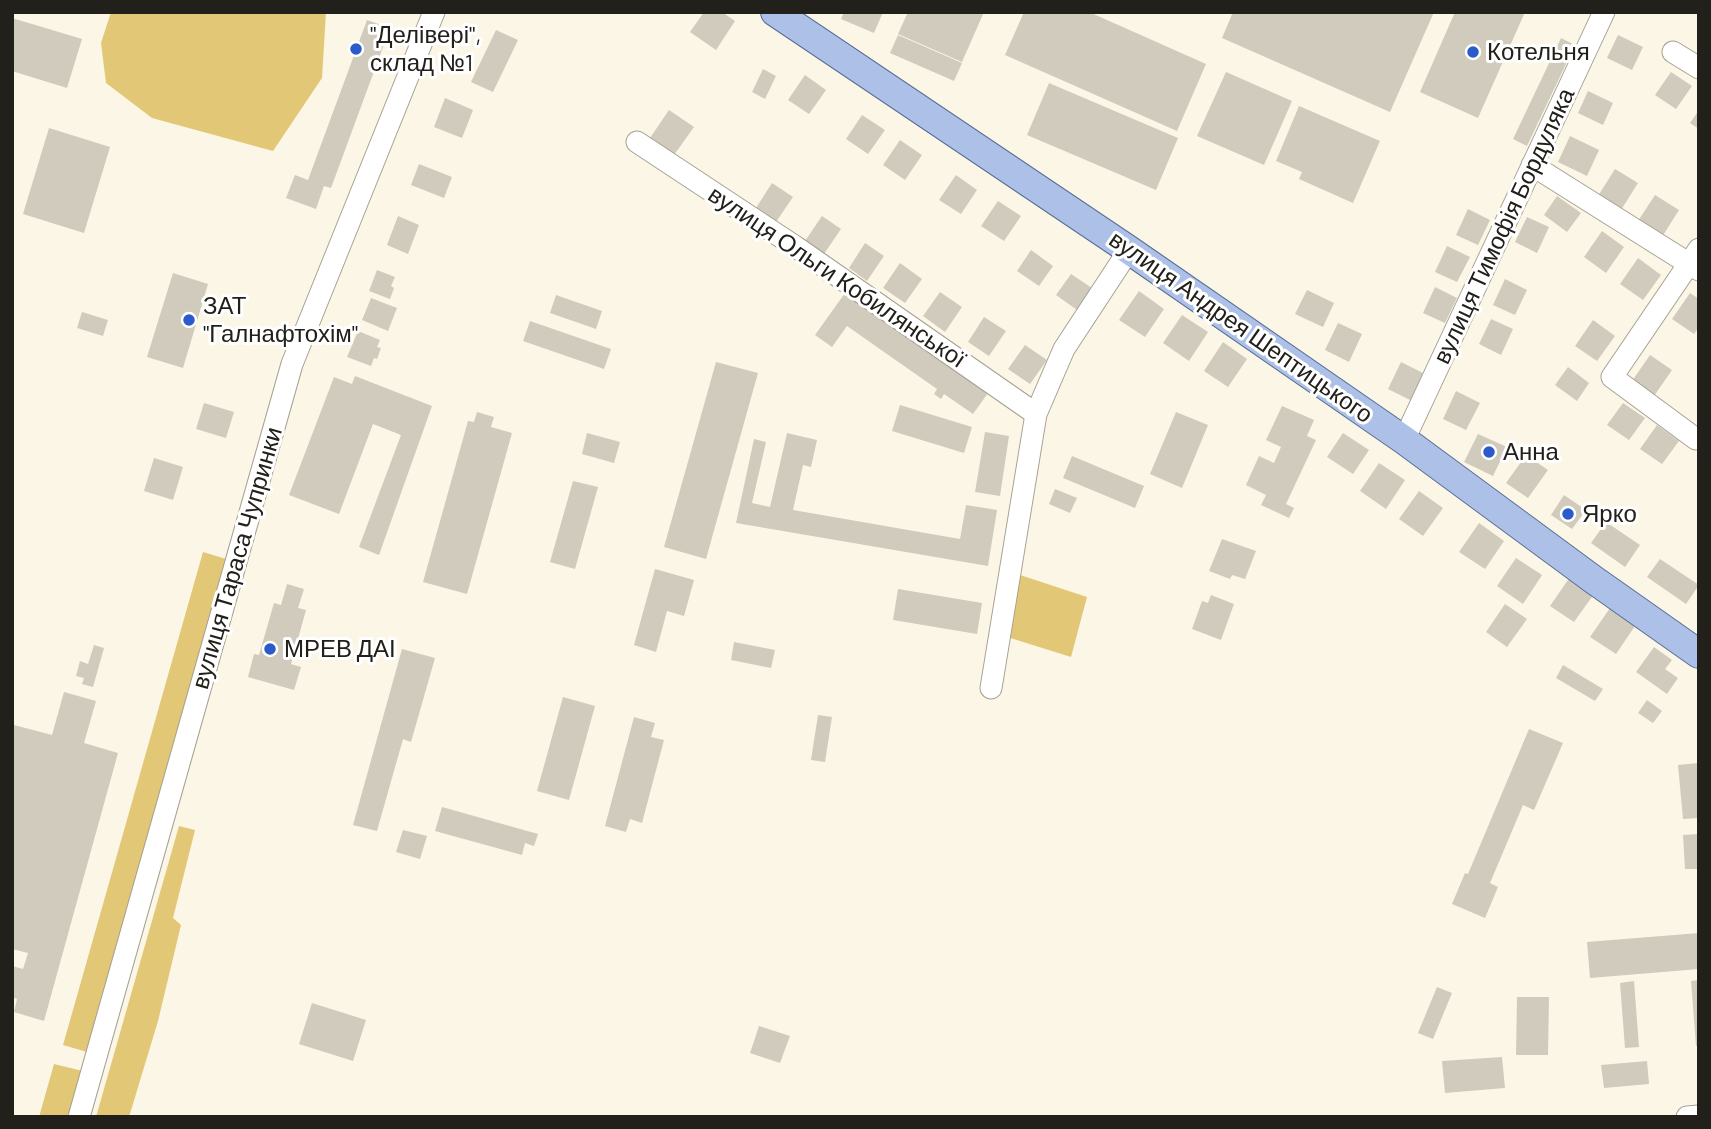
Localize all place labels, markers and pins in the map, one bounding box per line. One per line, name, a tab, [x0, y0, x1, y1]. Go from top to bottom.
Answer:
place label: "Делівері", склад №1	[370, 21, 482, 77]
place label: Котельня	[1487, 38, 1590, 66]
marker: "Делівері", склад №1	[348, 41, 364, 57]
marker: Котельня	[1465, 44, 1481, 60]
place label: ЗАТ "Галнафтохім"	[203, 292, 358, 348]
marker: ЗАТ "Галнафтохім"	[181, 312, 197, 328]
place label: Анна	[1503, 438, 1559, 466]
marker: Анна	[1481, 444, 1497, 460]
place label: Ярко	[1582, 500, 1637, 528]
marker: Ярко	[1560, 506, 1576, 522]
place label: МРЕВ ДАІ	[284, 635, 396, 663]
marker: МРЕВ ДАІ	[262, 641, 278, 657]

